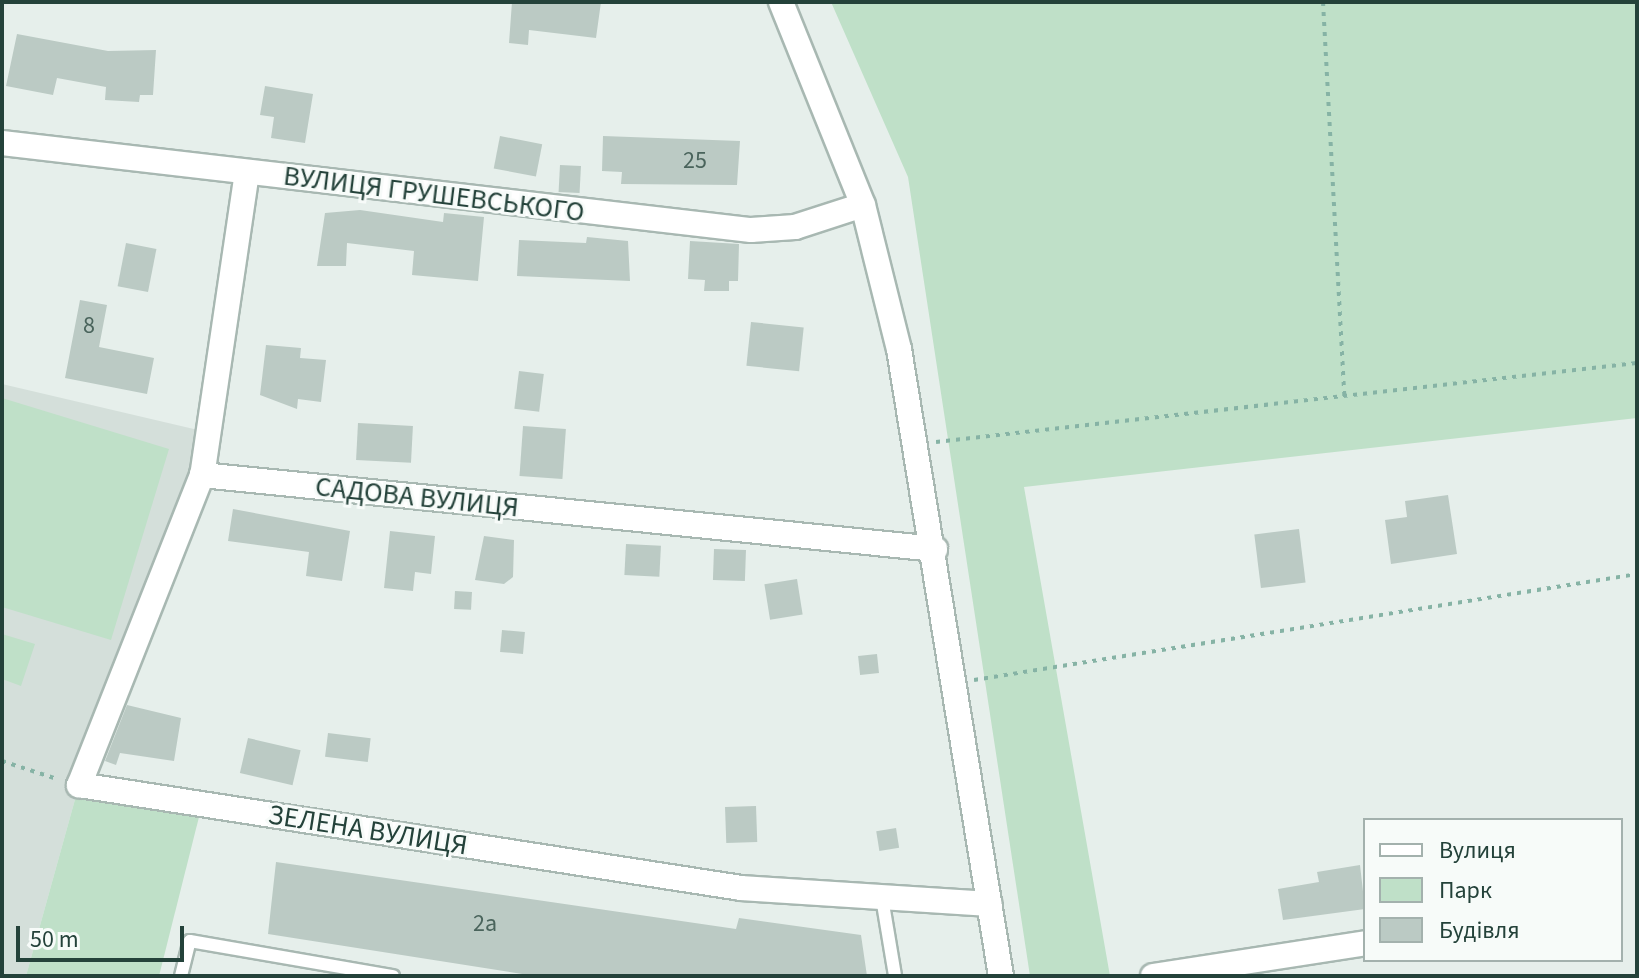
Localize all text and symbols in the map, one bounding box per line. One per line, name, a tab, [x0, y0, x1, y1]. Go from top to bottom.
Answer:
house number: 25	[683, 147, 707, 175]
street label: ВУЛИЦЯ ГРУШЕВСЬКОГО	[282, 159, 586, 229]
house number: 8	[83, 312, 95, 340]
street label: САДОВА ВУЛИЦЯ	[314, 470, 520, 524]
street label: ЗЕЛЕНА ВУЛИЦЯ	[266, 798, 470, 862]
legend	[1363, 818, 1623, 962]
text: Вулиця	[1439, 833, 1516, 868]
text: Парк	[1439, 873, 1492, 908]
scale bar	[20, 910, 188, 960]
house number: 2а	[473, 910, 497, 938]
text: Будівля	[1439, 913, 1520, 948]
text: 50 m	[30, 922, 79, 957]

